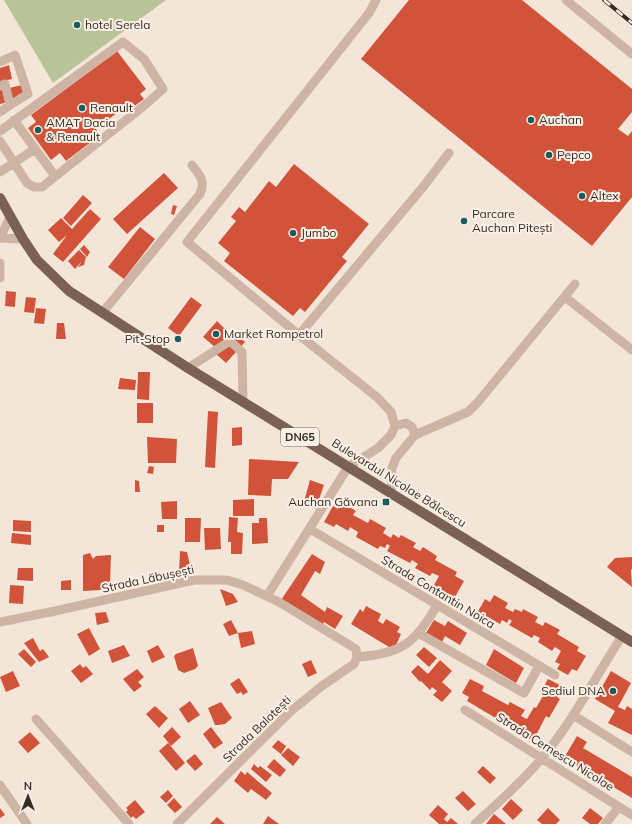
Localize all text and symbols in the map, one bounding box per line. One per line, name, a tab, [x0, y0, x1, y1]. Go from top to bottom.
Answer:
place label: hotel Serela	[85, 17, 150, 32]
marker: hotel Serela	[72, 20, 82, 30]
place label: Renault	[90, 100, 133, 115]
marker: Renault	[77, 103, 87, 113]
place label: Auchan	[539, 112, 582, 127]
place label: AMAT Dacia & Renault	[46, 115, 116, 144]
marker: Auchan	[526, 115, 536, 125]
marker: AMAT Dacia & Renault	[33, 125, 43, 135]
place label: Pepco	[557, 147, 591, 162]
marker: Pepco	[544, 150, 554, 160]
place label: Altex	[590, 188, 619, 203]
marker: Altex	[577, 191, 587, 201]
place label: Parcare Auchan Pitești	[472, 206, 553, 236]
marker: Parcare Auchan Pitești	[459, 216, 469, 226]
place label: Jumbo	[301, 225, 337, 240]
marker: Jumbo	[288, 228, 298, 238]
place label: Market Rompetrol	[224, 326, 323, 341]
marker: Market Rompetrol	[211, 329, 221, 339]
place label: Pit-Stop	[125, 331, 170, 346]
marker: Pit-Stop	[173, 334, 183, 344]
road number: DN65	[281, 428, 319, 446]
street label: Bulevardul Nicolae Bălcescu	[329, 435, 469, 530]
place label: Auchan Găvana	[288, 494, 378, 509]
marker: Auchan Găvana	[381, 497, 391, 507]
street label: Strada Contantin Noica	[379, 552, 498, 631]
street label: Strada Lăbușești	[100, 561, 196, 597]
place label: Sediul DNA	[541, 683, 605, 698]
marker: Sediul DNA	[608, 686, 618, 696]
street label: Strada Balotești	[219, 692, 295, 766]
street label: Strada Cernescu Nicolae	[494, 709, 617, 794]
north arrow	[8, 776, 48, 816]
text: N	[24, 779, 32, 793]

